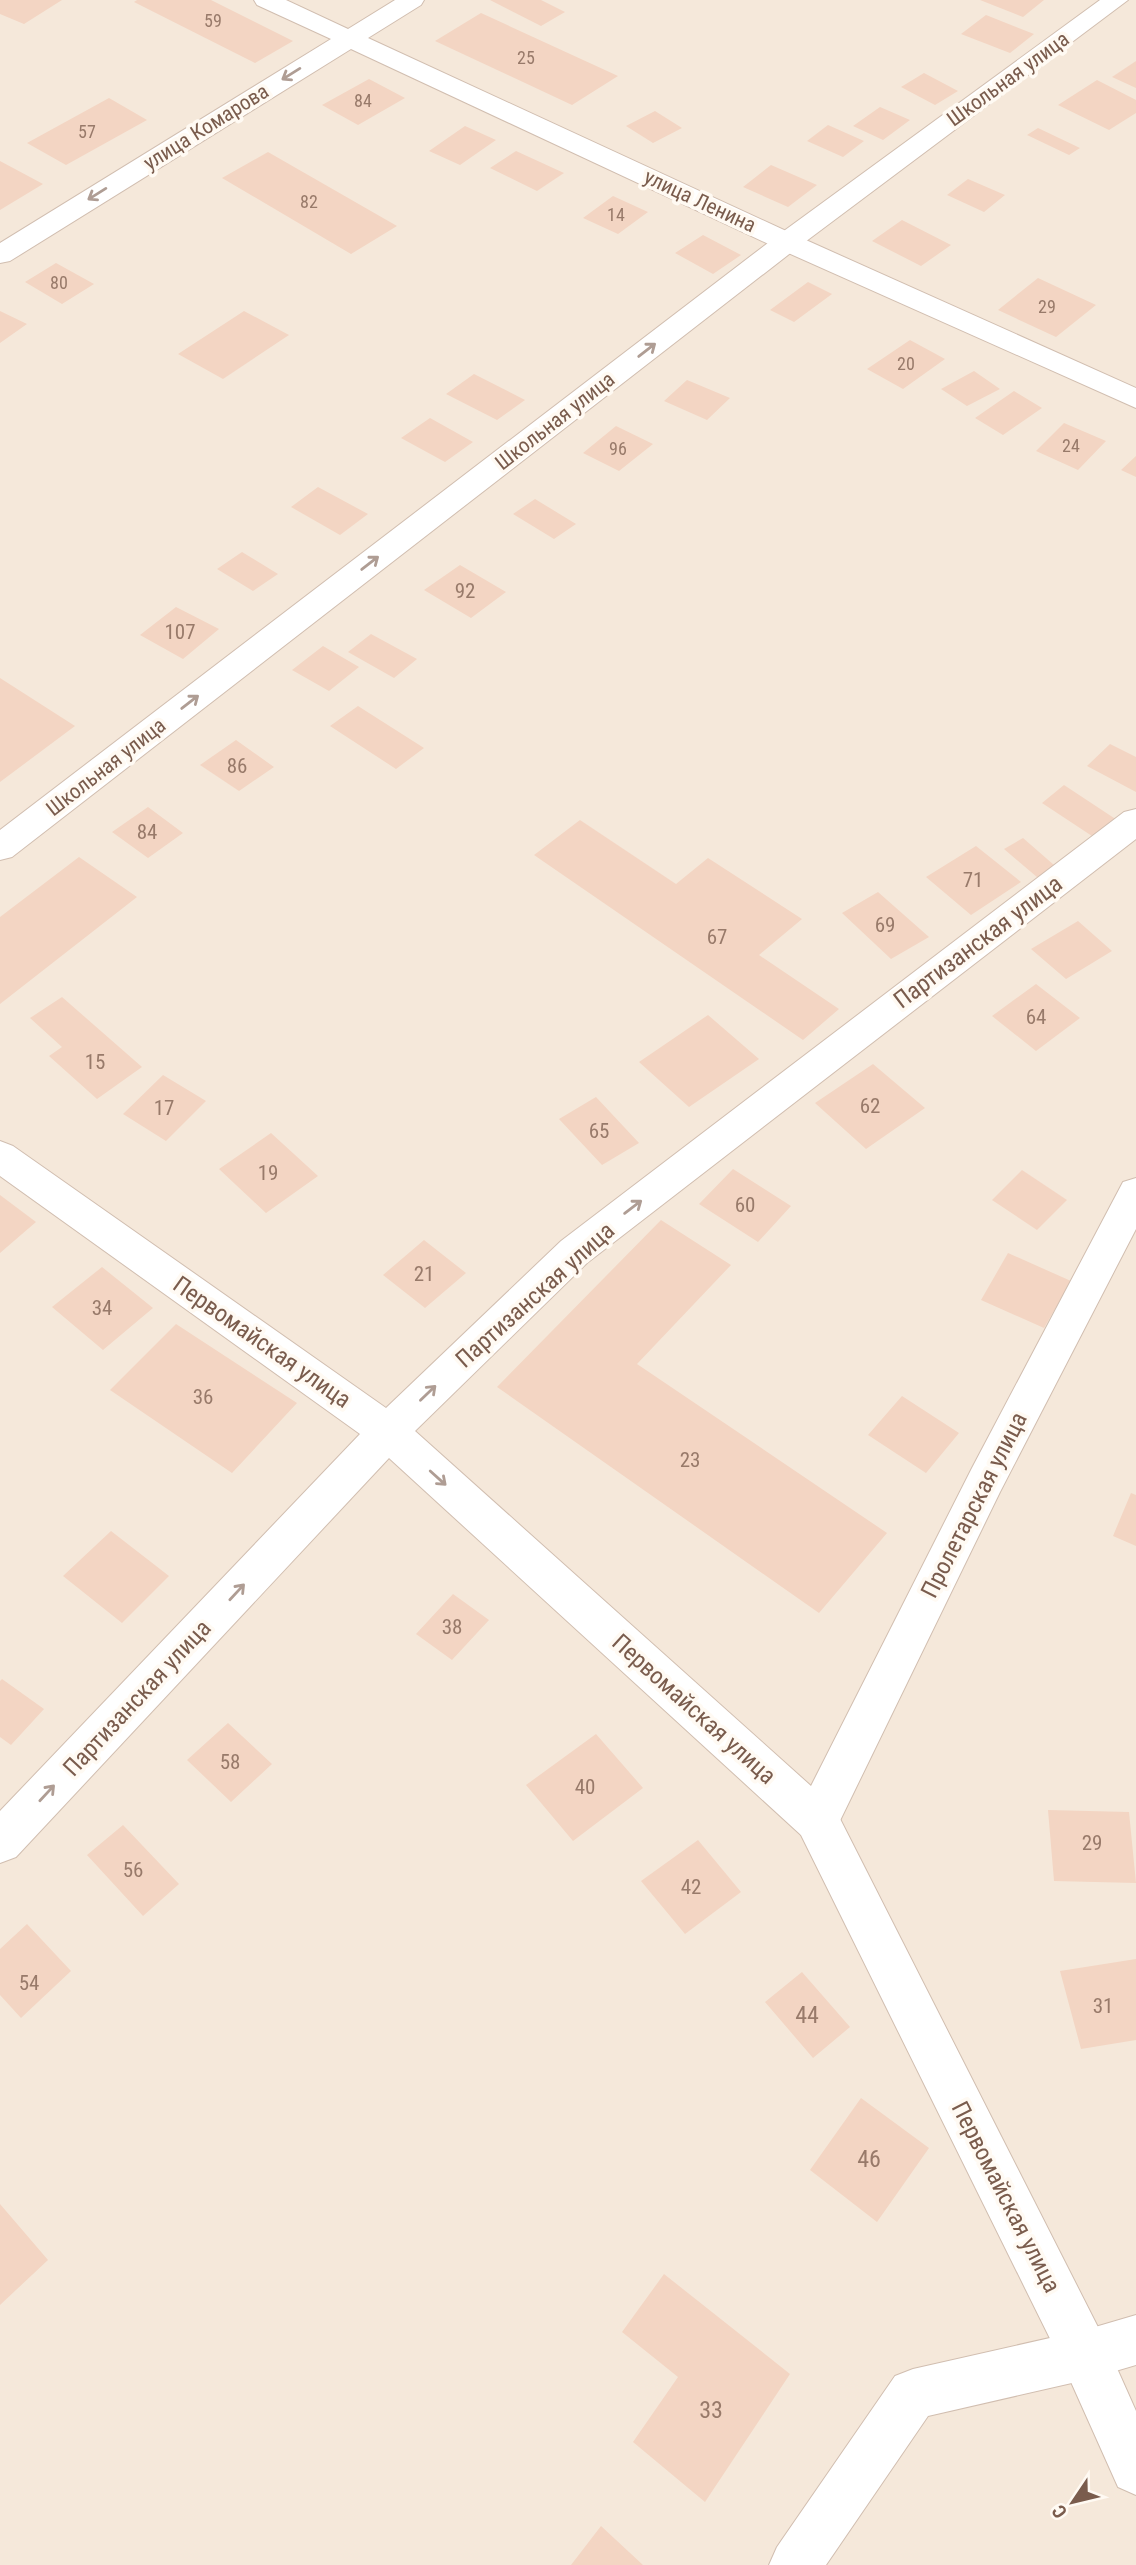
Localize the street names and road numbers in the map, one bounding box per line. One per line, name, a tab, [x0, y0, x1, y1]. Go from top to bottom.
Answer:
street label: Школьная улица	[942, 27, 1074, 131]
street label: улица Комарова	[139, 79, 273, 175]
street label: улица Ленина	[640, 165, 760, 237]
street label: Школьная улица	[491, 367, 619, 475]
street label: Школьная улица	[42, 713, 170, 821]
street label: Партизанская улица	[888, 870, 1068, 1014]
street label: Партизанская улица	[450, 1217, 620, 1373]
street label: Первомайская улица	[168, 1270, 356, 1414]
street label: Пролетарская улица	[915, 1408, 1033, 1602]
street label: Партизанская улица	[57, 1614, 217, 1782]
street label: Первомайская улица	[606, 1628, 782, 1790]
street label: Первомайская улица	[946, 2097, 1066, 2297]

